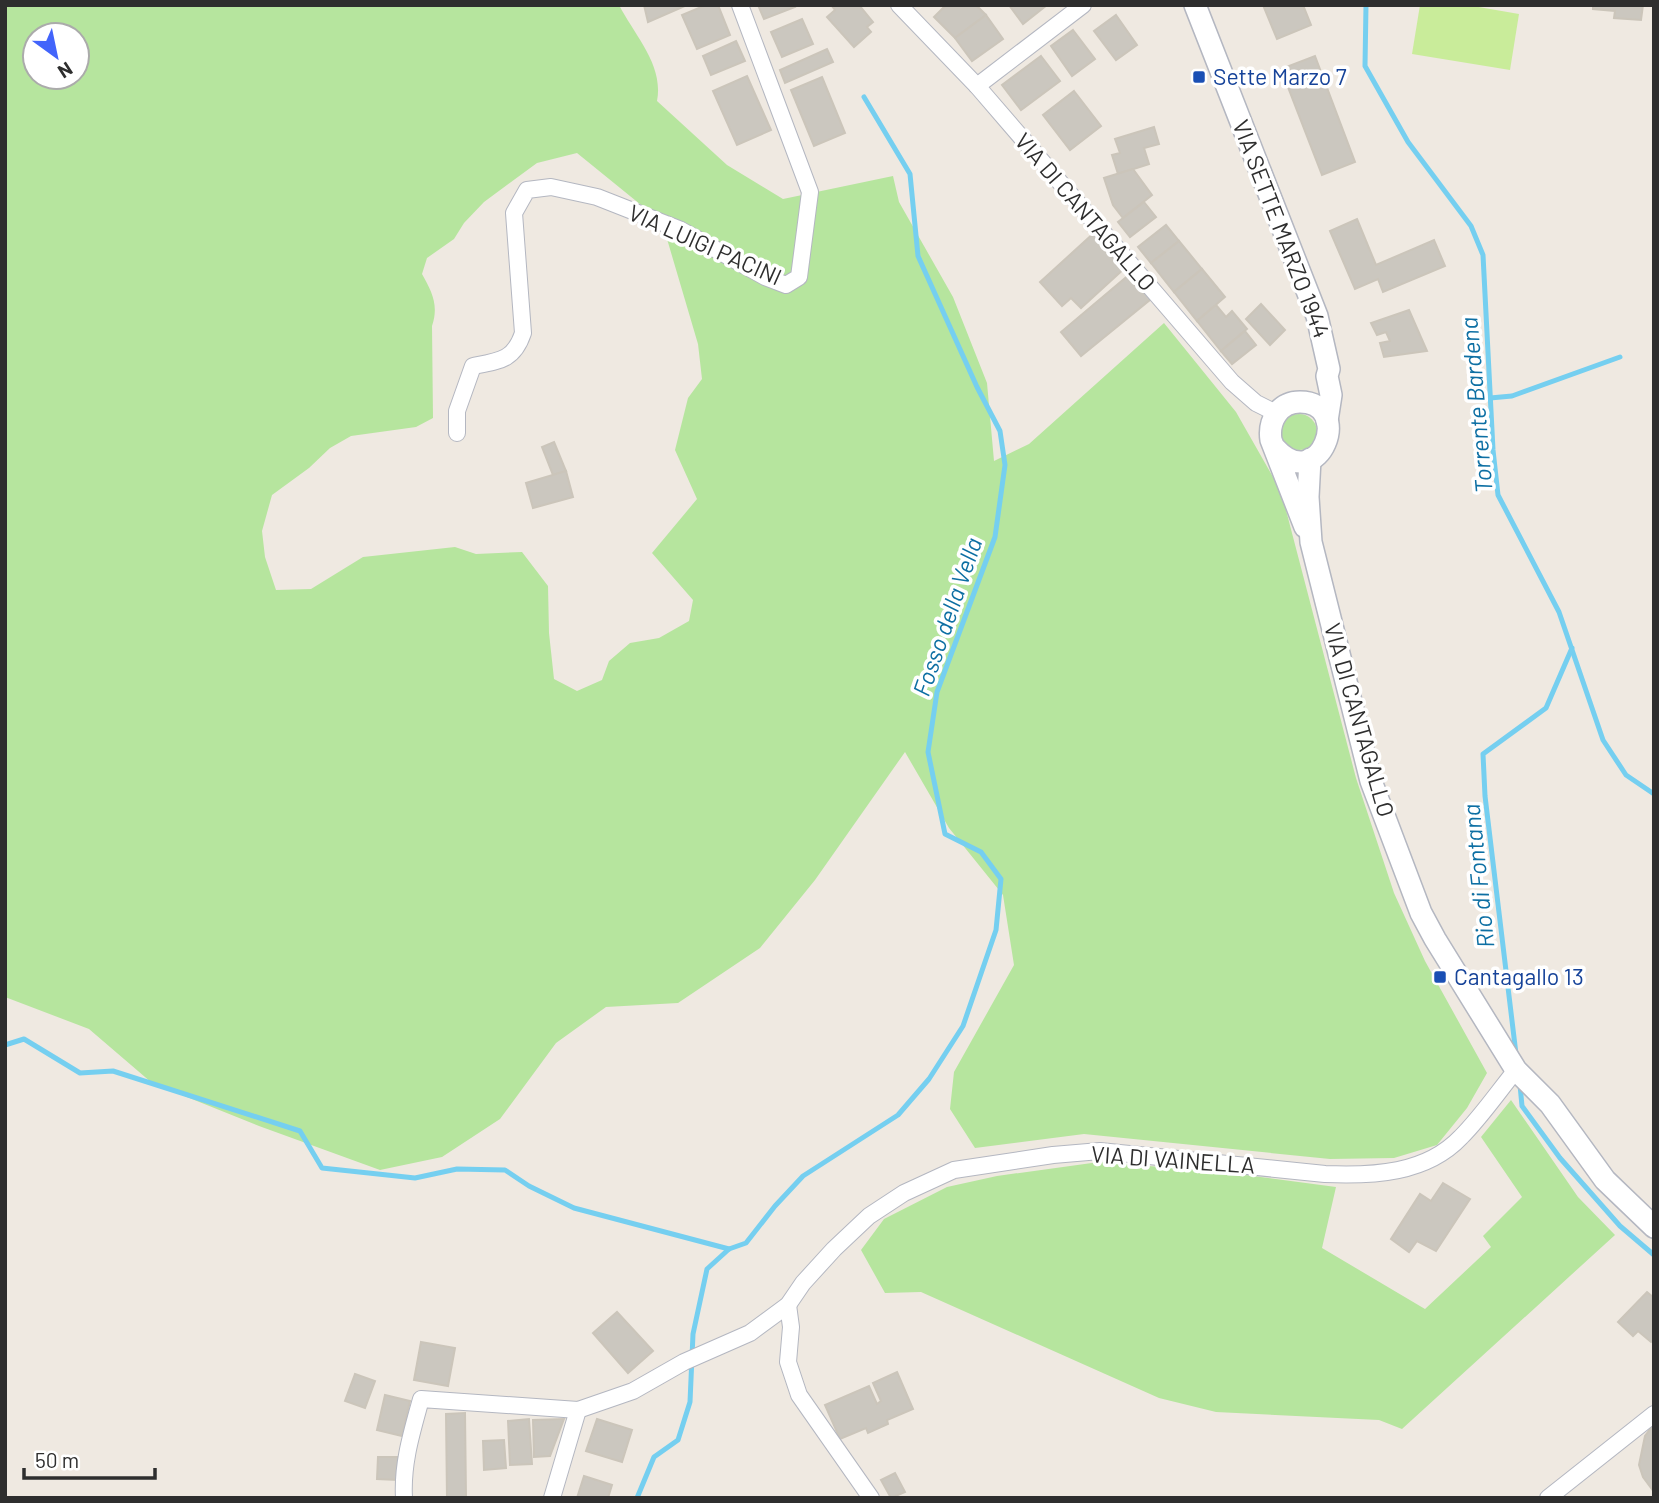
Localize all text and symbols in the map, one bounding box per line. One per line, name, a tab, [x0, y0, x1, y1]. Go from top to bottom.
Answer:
north arrow	[21, 21, 91, 91]
text: N	[54, 58, 77, 84]
place label: Sette Marzo 7	[1213, 62, 1347, 90]
marker: Sette Marzo 7	[1191, 69, 1207, 85]
street label: VIA SETTE MARZO 1944	[1227, 116, 1336, 342]
street label: VIA DI CANTAGALLO	[1010, 127, 1162, 296]
street label: VIA LUIGI PACINI	[624, 198, 786, 290]
water label: Torrente Bardena	[1453, 316, 1498, 494]
water label: Fosso della Vella	[906, 533, 987, 700]
street label: VIA DI CANTAGALLO	[1319, 620, 1401, 820]
water label: Rio di Fontana	[1456, 803, 1499, 950]
place label: Cantagallo 13	[1454, 962, 1584, 990]
marker: Cantagallo 13	[1432, 969, 1448, 985]
street label: VIA DI VAINELLA	[1090, 1139, 1256, 1179]
scale bar	[24, 1436, 156, 1480]
text: 50 m	[35, 1447, 79, 1472]

